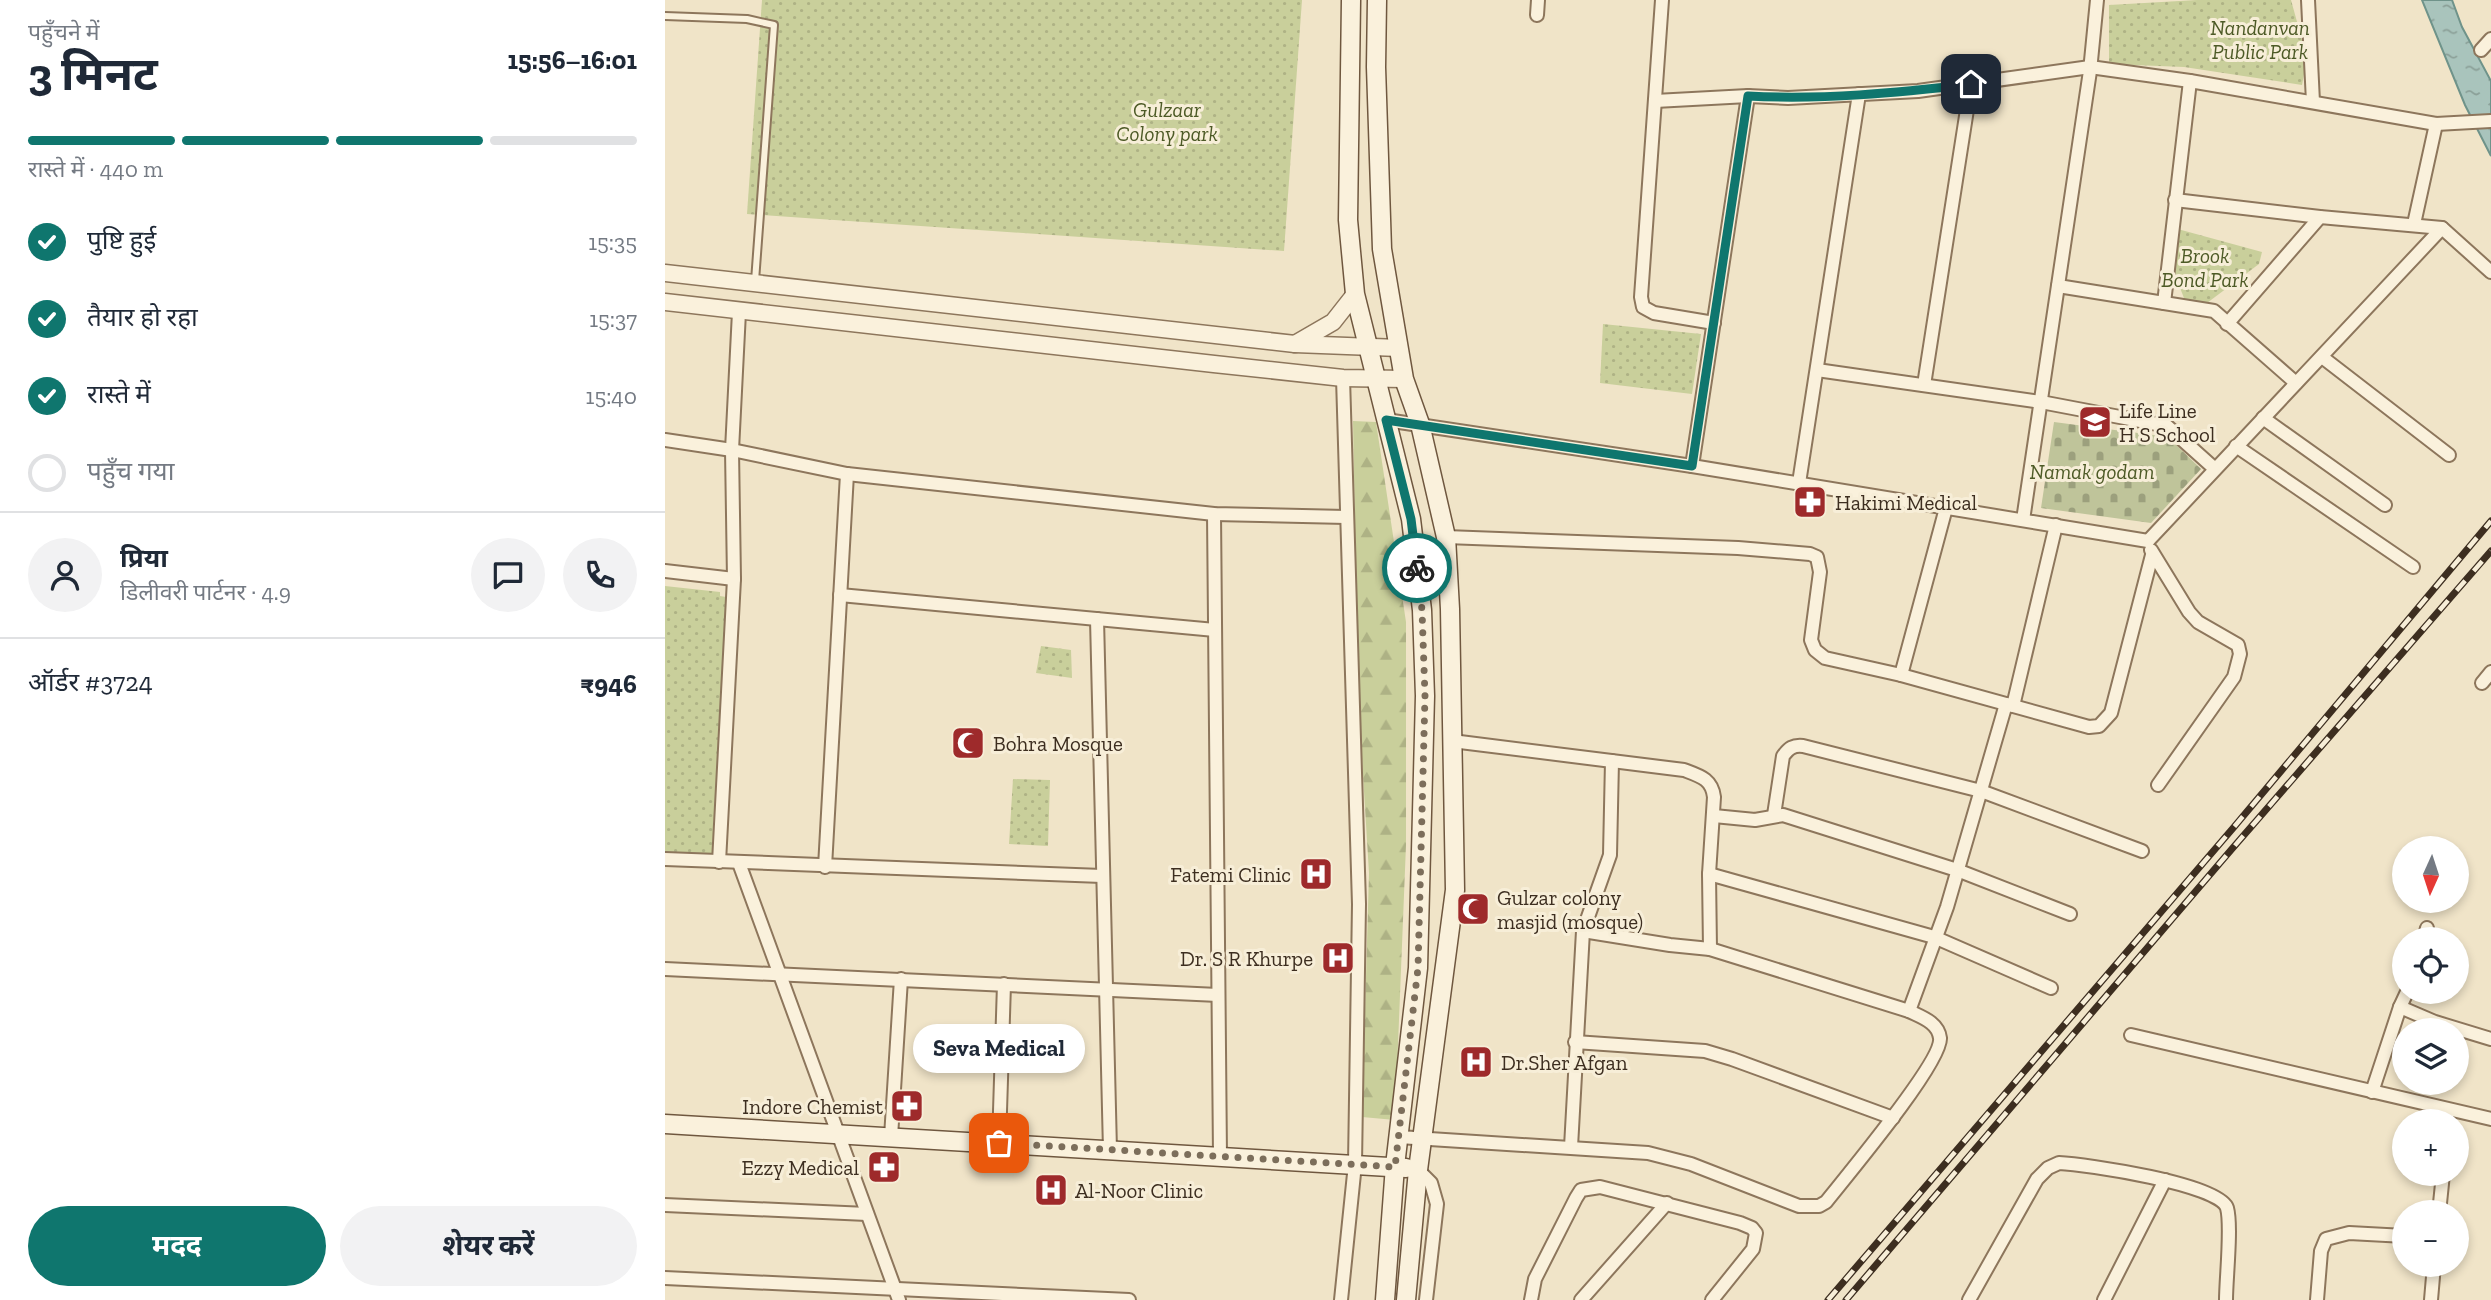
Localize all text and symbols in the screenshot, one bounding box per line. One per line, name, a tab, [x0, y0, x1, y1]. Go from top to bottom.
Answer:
park label: Nandanvan Public Park	[2210, 15, 2310, 64]
text: पहुँचने में	[28, 18, 100, 46]
text: 15:56–16:01	[508, 44, 637, 76]
text: 3 मिनट	[28, 47, 158, 102]
pin	[1941, 54, 2001, 114]
icon: home	[1952, 65, 1990, 103]
park label: Gulzaar Colony park	[1116, 97, 1218, 146]
text: रास्ते में · 440 m	[28, 155, 163, 183]
icon: check	[28, 223, 66, 261]
text: पुष्टि हुई	[87, 224, 156, 256]
text: 15:35	[588, 228, 637, 256]
park label: Brook Bond Park	[2161, 243, 2249, 292]
icon: check	[28, 300, 66, 338]
text: तैयार हो रहा	[87, 301, 198, 333]
text: 15:37	[589, 305, 637, 333]
icon: check	[28, 377, 66, 415]
text: रास्ते में	[87, 378, 151, 410]
text: 15:40	[586, 382, 637, 410]
place label: Life Line H S School	[2119, 398, 2216, 447]
school or university icon: Life Line H S School	[2076, 403, 2114, 441]
text: पहुँच गया	[87, 455, 174, 487]
park label: Namak godam	[2030, 459, 2154, 484]
pharmacy icon: Hakimi Medical	[1791, 483, 1829, 521]
place label: Hakimi Medical	[1835, 490, 1978, 515]
courier	[1382, 533, 1452, 603]
button: person	[28, 538, 102, 612]
button: chat	[471, 538, 545, 612]
button: phone	[563, 538, 637, 612]
text: प्रिया	[120, 542, 168, 574]
icon: bike	[1398, 549, 1436, 587]
text: डिलीवरी पार्टनर · 4.9	[120, 578, 291, 606]
text: ऑर्डर #3724	[28, 666, 153, 698]
text: ₹946	[580, 668, 637, 700]
mosque icon: Bohra Mosque	[949, 724, 987, 762]
place label: Bohra Mosque	[993, 731, 1123, 756]
north arrow	[2392, 836, 2469, 914]
map controls	[2392, 836, 2469, 1277]
hospital icon: Fatemi Clinic	[1297, 855, 1335, 893]
place label: Fatemi Clinic	[1170, 862, 1291, 887]
place label: Gulzar colony masjid (mosque)	[1497, 885, 1643, 935]
mosque icon: Gulzar colony masjid (mosque)	[1454, 890, 1492, 928]
button: locate	[2392, 927, 2469, 1004]
hospital icon: Dr. S R Khurpe	[1319, 939, 1357, 977]
place label: Dr. S R Khurpe	[1180, 946, 1313, 971]
button: layers	[2392, 1018, 2469, 1095]
callout: Seva Medical	[913, 1024, 1085, 1073]
text: Seva Medical	[933, 1034, 1065, 1062]
hospital icon: Dr.Sher Afgan	[1457, 1043, 1495, 1081]
place label: Dr.Sher Afgan	[1501, 1050, 1628, 1075]
pharmacy icon: Indore Chemist	[888, 1087, 926, 1125]
place label: Indore Chemist	[742, 1094, 883, 1119]
button: +	[2392, 1109, 2469, 1186]
pin	[969, 1113, 1029, 1173]
icon: bag	[980, 1124, 1018, 1162]
pharmacy icon: Ezzy Medical	[865, 1148, 903, 1186]
place label: Ezzy Medical	[742, 1155, 859, 1180]
hospital icon: Al-Noor Clinic	[1032, 1171, 1070, 1209]
place label: Al-Noor Clinic	[1075, 1178, 1203, 1203]
button: −	[2392, 1200, 2469, 1277]
button: मदद	[28, 1206, 326, 1286]
button: शेयर करें	[340, 1206, 637, 1286]

